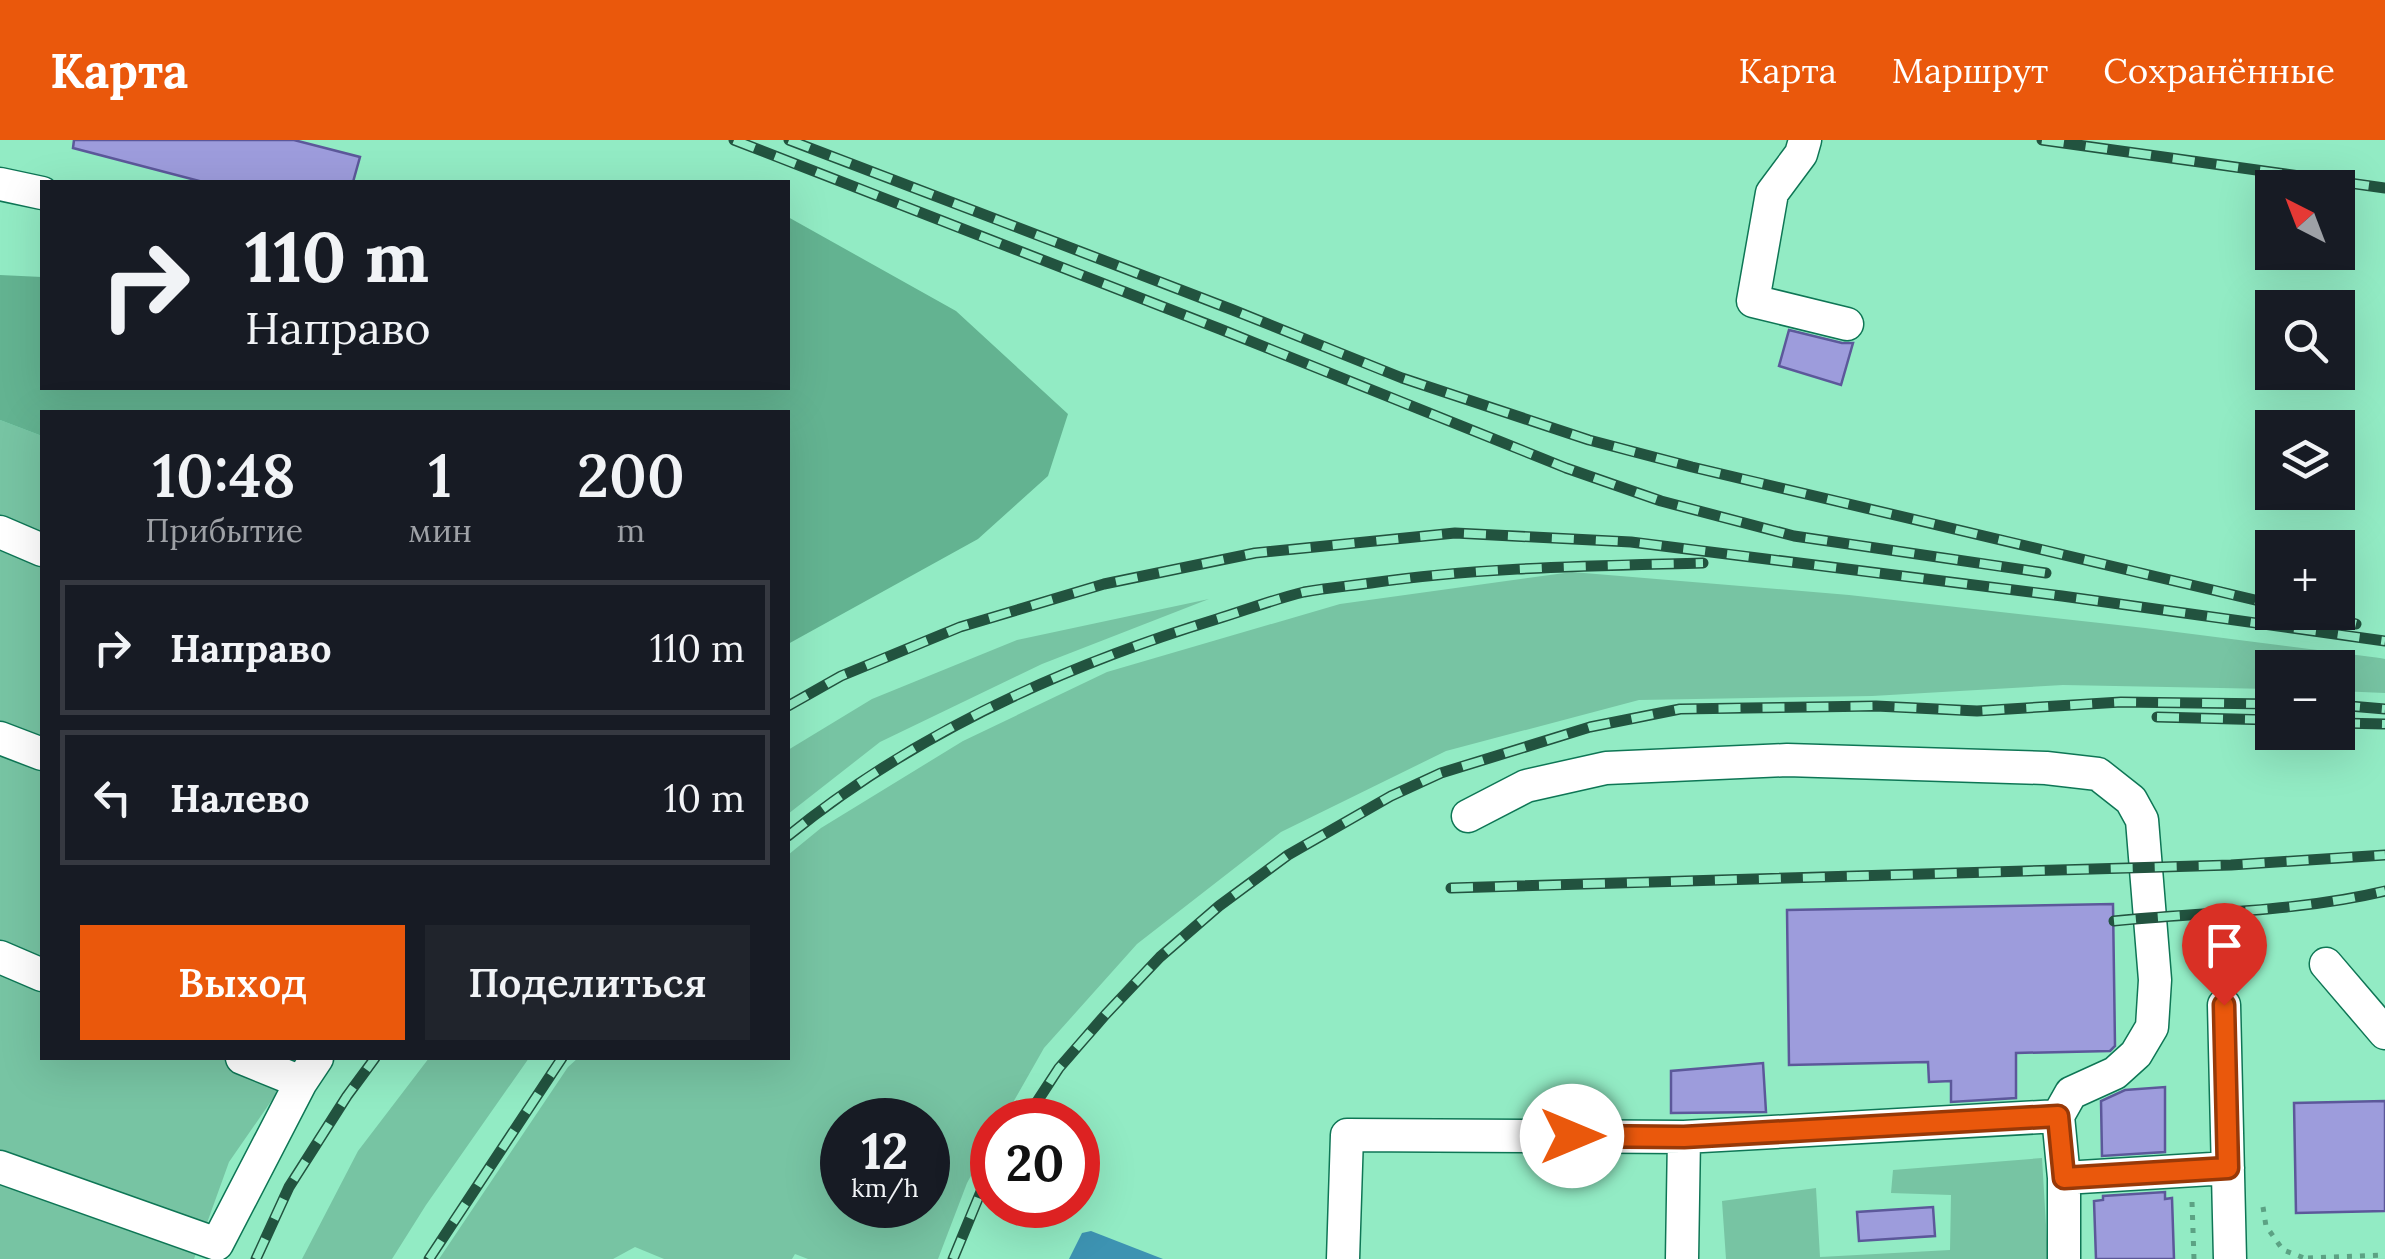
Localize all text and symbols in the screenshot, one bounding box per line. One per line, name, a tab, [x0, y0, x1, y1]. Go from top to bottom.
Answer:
text: Карта	[50, 40, 188, 101]
text: Карта	[1739, 48, 1837, 93]
text: Маршрут	[1892, 48, 2048, 93]
text: Сохранённые	[2103, 48, 2335, 93]
north arrow	[2255, 170, 2355, 270]
map controls	[2255, 170, 2355, 750]
text: 110 m	[245, 212, 429, 301]
icon: right	[80, 220, 210, 350]
button: search	[2255, 290, 2355, 390]
text: Направо	[245, 299, 431, 356]
button: layers	[2255, 410, 2355, 510]
text: 10:48	[153, 437, 296, 513]
text: 1	[428, 437, 452, 513]
text: 200	[577, 437, 685, 513]
text: Прибытие	[145, 510, 303, 551]
text: мин	[408, 510, 472, 551]
text: m	[617, 510, 645, 551]
button: +	[2255, 530, 2355, 630]
icon: right	[85, 620, 140, 675]
text: Направо	[170, 624, 332, 672]
text: 110 m	[650, 624, 745, 672]
button: −	[2255, 650, 2355, 750]
icon: left	[85, 770, 140, 825]
text: Налево	[170, 774, 310, 822]
text: 10 m	[664, 774, 745, 822]
pin	[2182, 903, 2267, 1006]
icon: arrive	[2197, 918, 2252, 973]
button: Выход	[80, 925, 405, 1040]
button: Поделиться	[425, 925, 750, 1040]
position arrow	[1520, 1084, 1624, 1188]
speed limit sign: 20	[970, 1098, 1100, 1228]
text: 12	[862, 1119, 908, 1183]
text: km/h	[851, 1172, 919, 1204]

